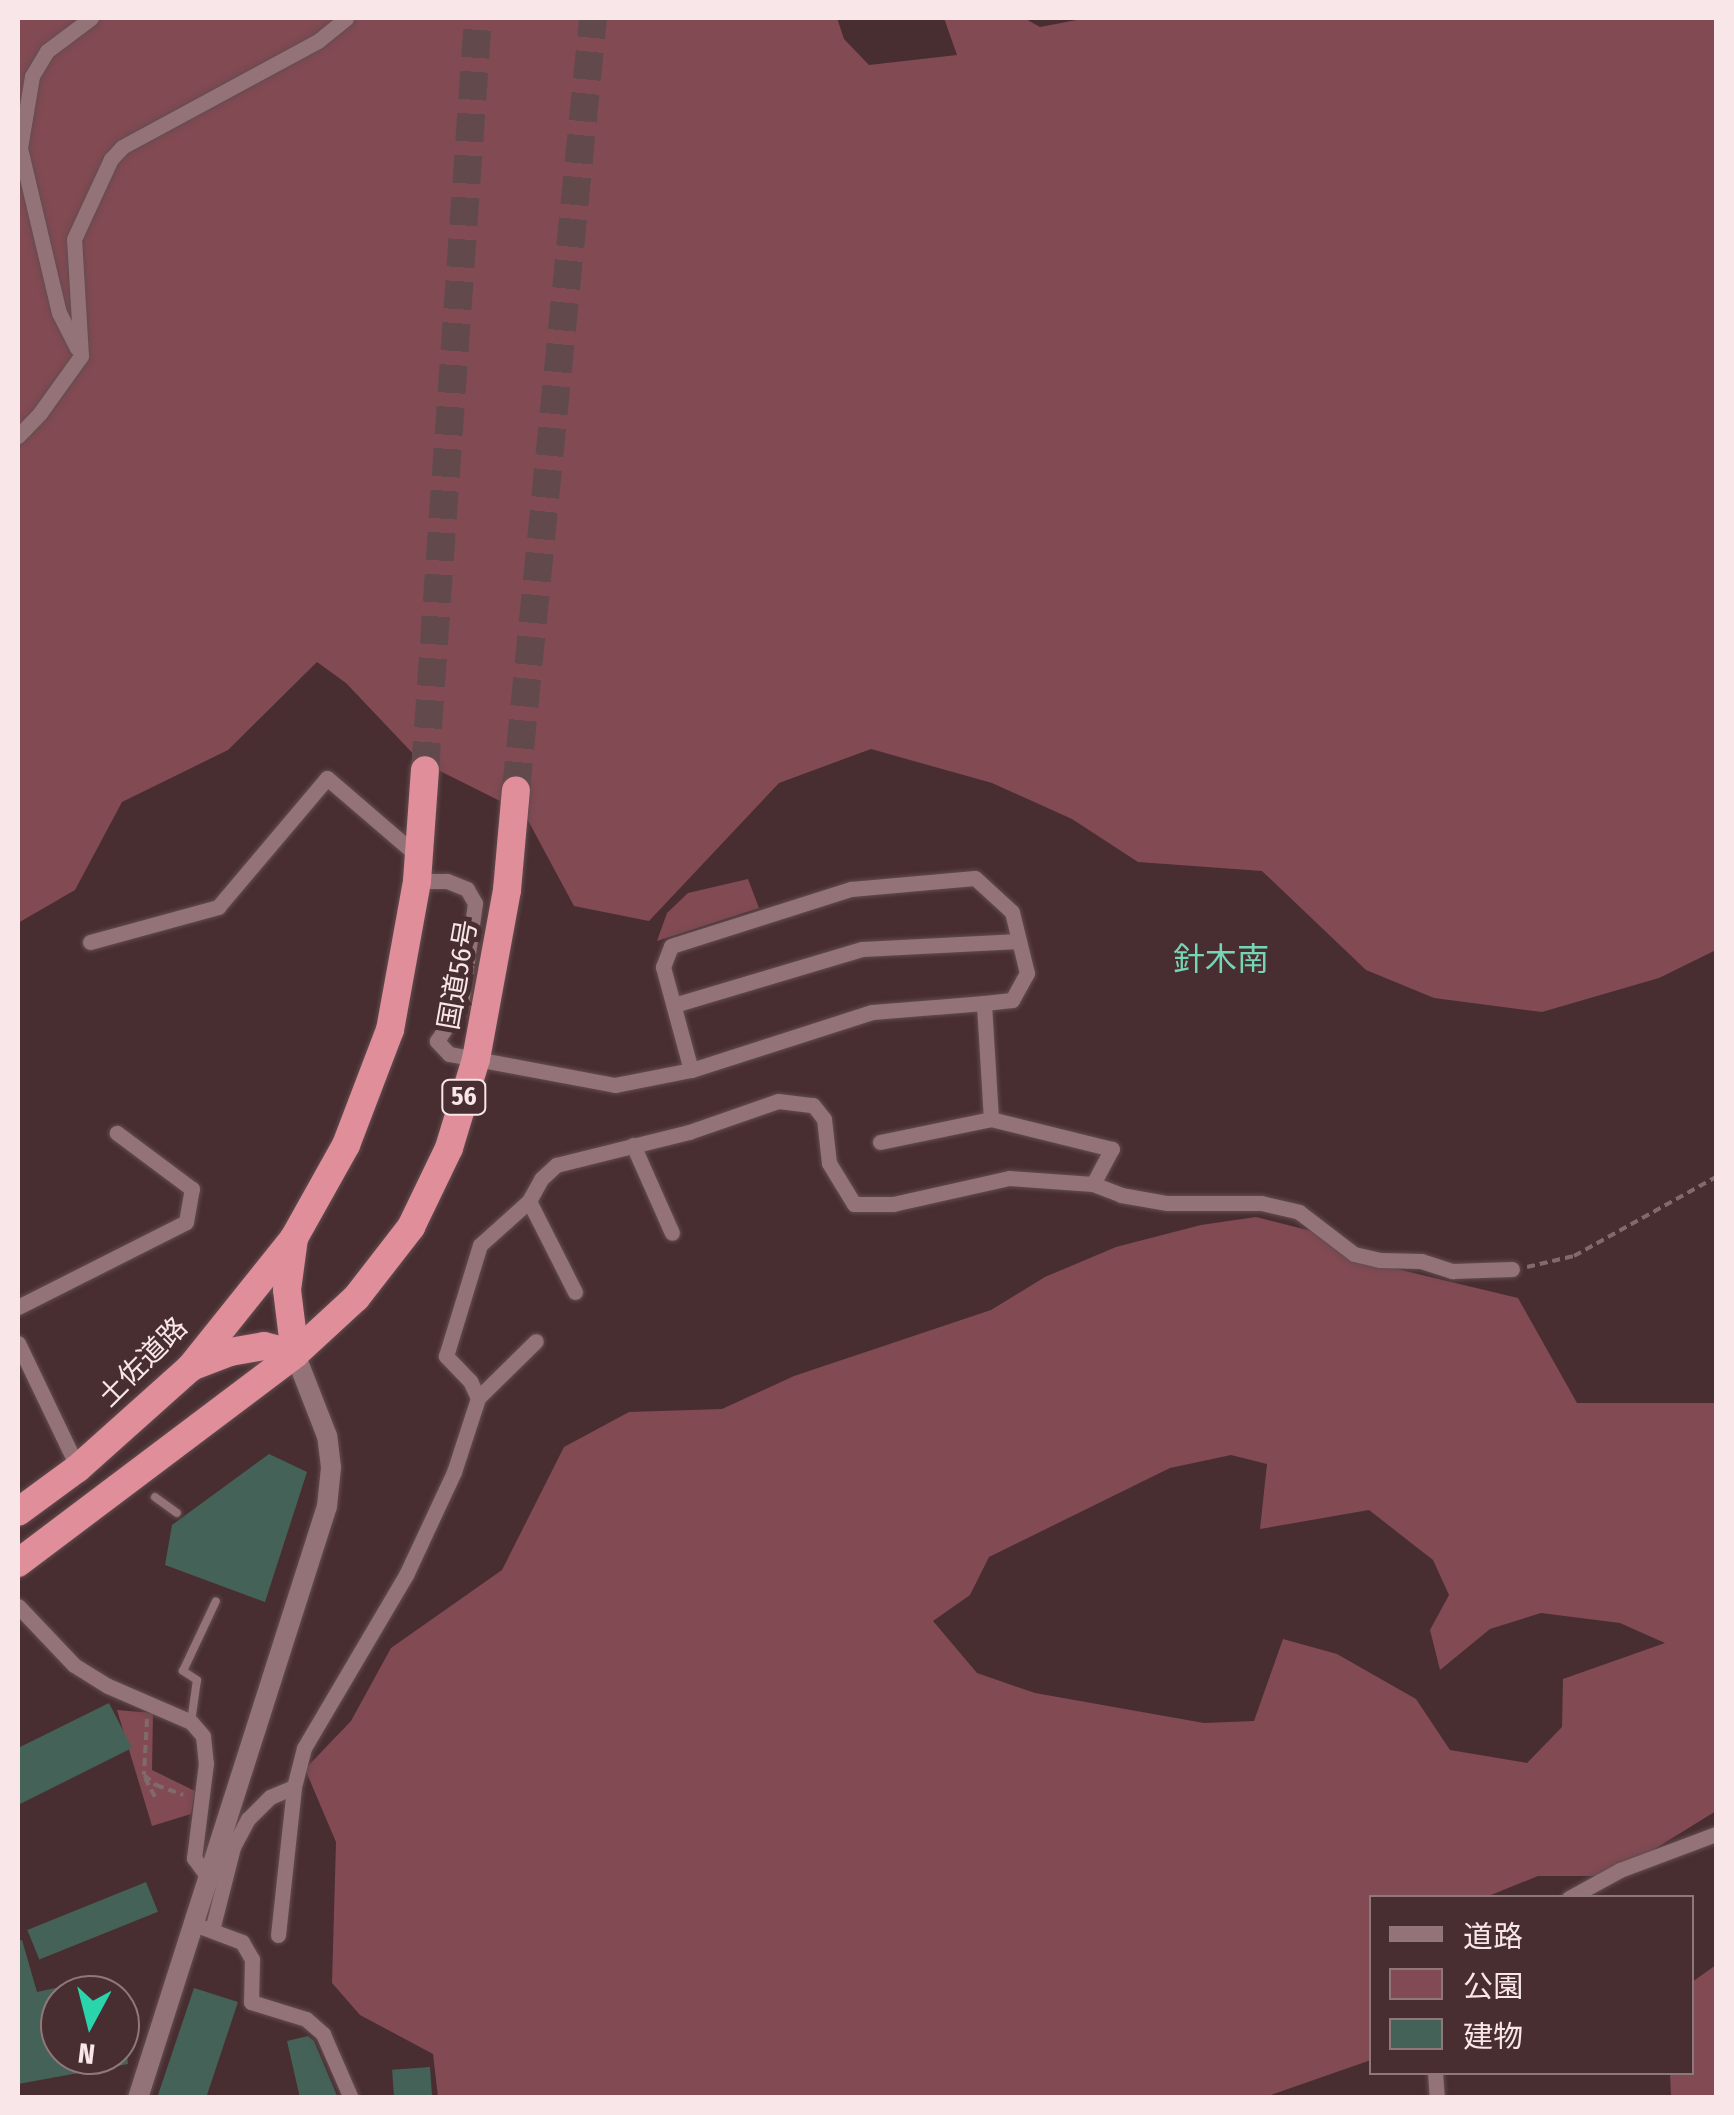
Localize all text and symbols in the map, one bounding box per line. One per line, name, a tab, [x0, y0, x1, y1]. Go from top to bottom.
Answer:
street label: 国道56号	[432, 918, 484, 1032]
district label: 針木南	[1173, 940, 1269, 978]
road number: 56	[439, 1077, 489, 1117]
street label: 土佐道路	[92, 1311, 194, 1413]
legend	[1369, 1895, 1694, 2075]
text: 道路	[1463, 1919, 1523, 1955]
text: 公園	[1463, 1969, 1523, 2005]
north arrow	[40, 1975, 140, 2075]
text: 建物	[1463, 2019, 1523, 2055]
text: N	[76, 2036, 97, 2071]

